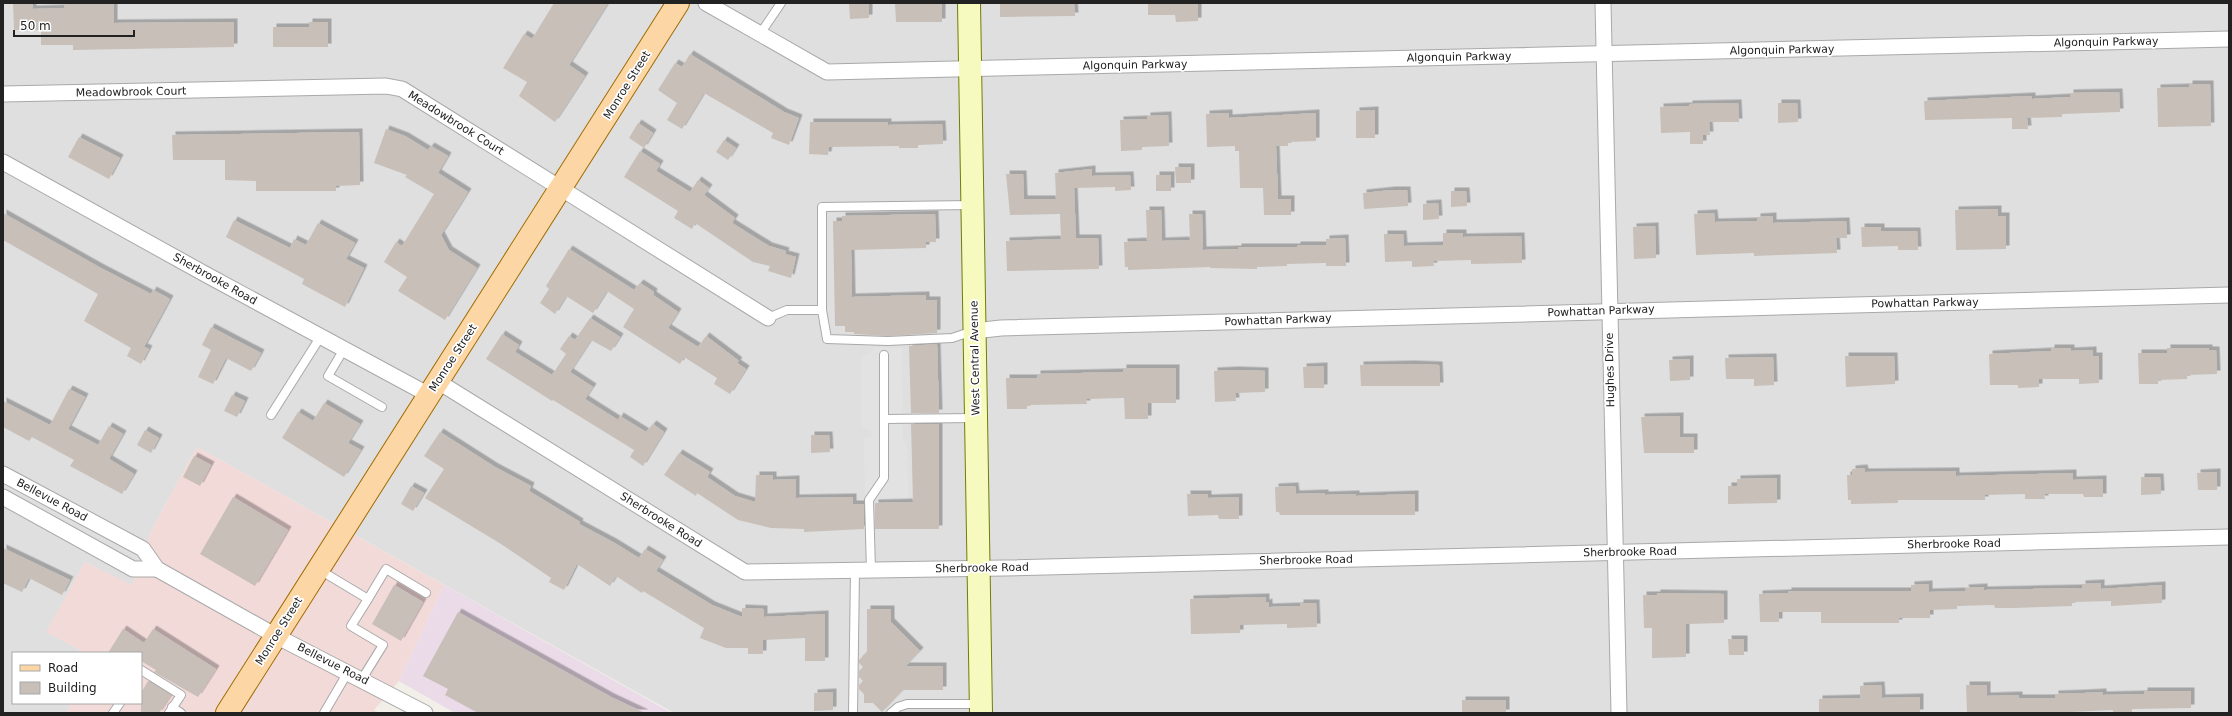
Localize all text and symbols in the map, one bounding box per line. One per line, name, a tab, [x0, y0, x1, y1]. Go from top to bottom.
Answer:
scale bar	[14, 12, 134, 38]
text: 50 m	[20, 19, 51, 33]
street label: Algonquin Parkway	[2054, 35, 2159, 49]
street label: Algonquin Parkway	[1730, 43, 1835, 57]
street label: Monroe Street	[601, 48, 654, 121]
street label: Algonquin Parkway	[1407, 50, 1512, 64]
street label: Algonquin Parkway	[1083, 58, 1188, 72]
street label: Meadowbrook Court	[76, 85, 187, 99]
street label: Meadowbrook Court	[406, 88, 507, 158]
street label: Sherbrooke Road	[171, 251, 259, 307]
street label: Powhattan Parkway	[1871, 296, 1979, 310]
street label: West Central Avenue	[967, 300, 983, 416]
street label: Powhattan Parkway	[1547, 303, 1655, 319]
street label: Powhattan Parkway	[1224, 312, 1332, 328]
street label: Monroe Street	[426, 321, 480, 394]
street label: Hughes Drive	[1603, 332, 1617, 407]
street label: Bellevue Road	[14, 476, 90, 524]
street label: Sherbrooke Road	[618, 490, 704, 550]
street label: Sherbrooke Road	[1907, 537, 2001, 551]
street label: Sherbrooke Road	[1583, 545, 1677, 559]
street label: Sherbrooke Road	[1259, 553, 1353, 567]
street label: Sherbrooke Road	[935, 561, 1029, 575]
street label: Monroe Street	[253, 594, 306, 667]
street label: Bellevue Road	[295, 640, 371, 688]
legend	[12, 652, 142, 704]
text: Road	[48, 661, 78, 675]
text: Building	[48, 681, 97, 695]

